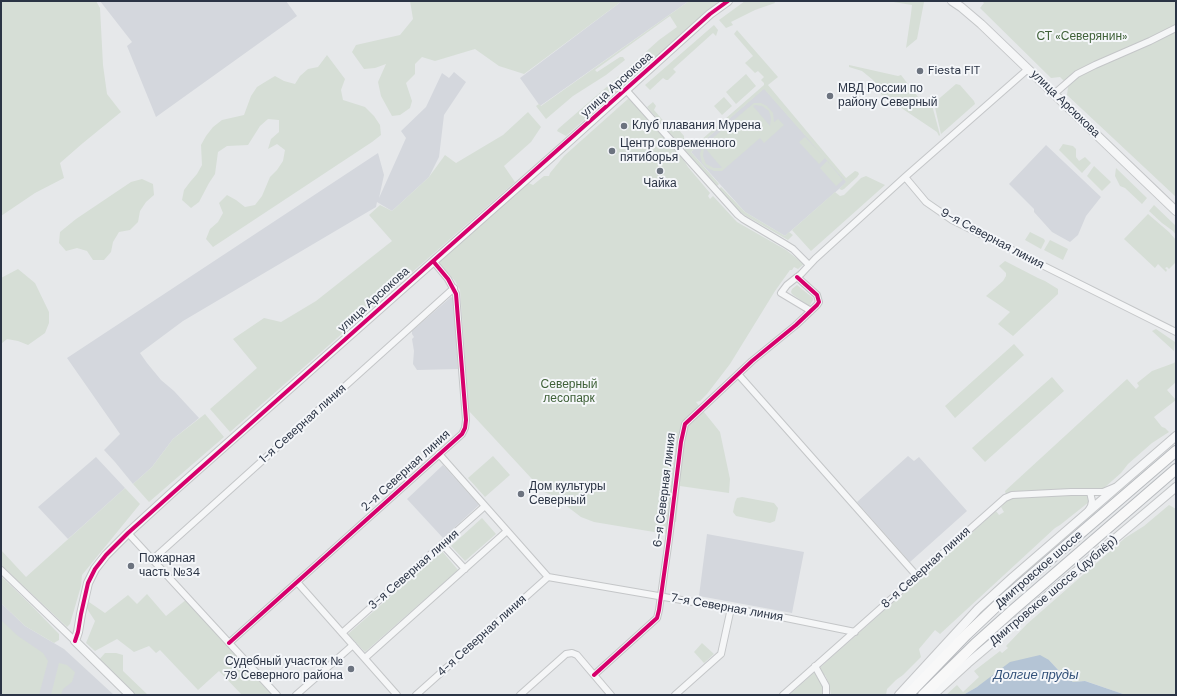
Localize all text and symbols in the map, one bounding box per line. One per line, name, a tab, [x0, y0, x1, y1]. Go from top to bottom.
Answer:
park label: СТ «Северянин»	[1037, 30, 1127, 44]
street label: улица Арсюкова	[578, 49, 656, 121]
place label: Fiesta FIT	[928, 64, 980, 78]
marker: Fiesta FIT	[915, 66, 925, 76]
street label: улица Арсюкова	[1027, 67, 1103, 141]
place label: МВД России по району Северный	[838, 82, 937, 110]
marker: МВД России по району Северный	[825, 91, 835, 101]
place label: Клуб плавания Мурена	[632, 119, 761, 133]
marker: Клуб плавания Мурена	[619, 121, 629, 131]
place label: Центр современного пятиборья	[620, 137, 736, 165]
marker: Центр современного пятиборья	[607, 146, 617, 156]
marker: Чайка	[655, 166, 665, 176]
place label: Чайка	[643, 177, 677, 191]
street label: 9-я Северная линия	[938, 206, 1046, 272]
street label: улица Арсюкова	[335, 264, 413, 336]
park label: Северный лесопарк	[541, 378, 597, 406]
street label: 1-я Северная линия	[257, 381, 349, 467]
street label: 2-я Северная линия	[359, 427, 453, 515]
street label: 6-я Северная линия	[651, 432, 679, 548]
place label: Дом культуры Северный	[529, 480, 606, 508]
marker: Дом культуры Северный	[516, 489, 526, 499]
street label: 8-я Северная линия	[878, 524, 974, 612]
street label: 3-я Северная линия	[366, 527, 462, 613]
street label: Дмитровское шоссе	[992, 528, 1086, 612]
street label: Дмитровское шоссе (дублёр)	[987, 533, 1121, 649]
place label: Пожарная часть №34	[139, 552, 200, 580]
marker: Пожарная часть №34	[126, 561, 136, 571]
street label: 7-я Северная линия	[670, 591, 784, 625]
street label: 4-я Северная линия	[434, 592, 530, 680]
place label: Судебный участок № 79 Северного района	[224, 655, 343, 683]
marker: Судебный участок № 79 Северного района	[346, 664, 356, 674]
water label: Долгие пруды	[993, 668, 1079, 684]

